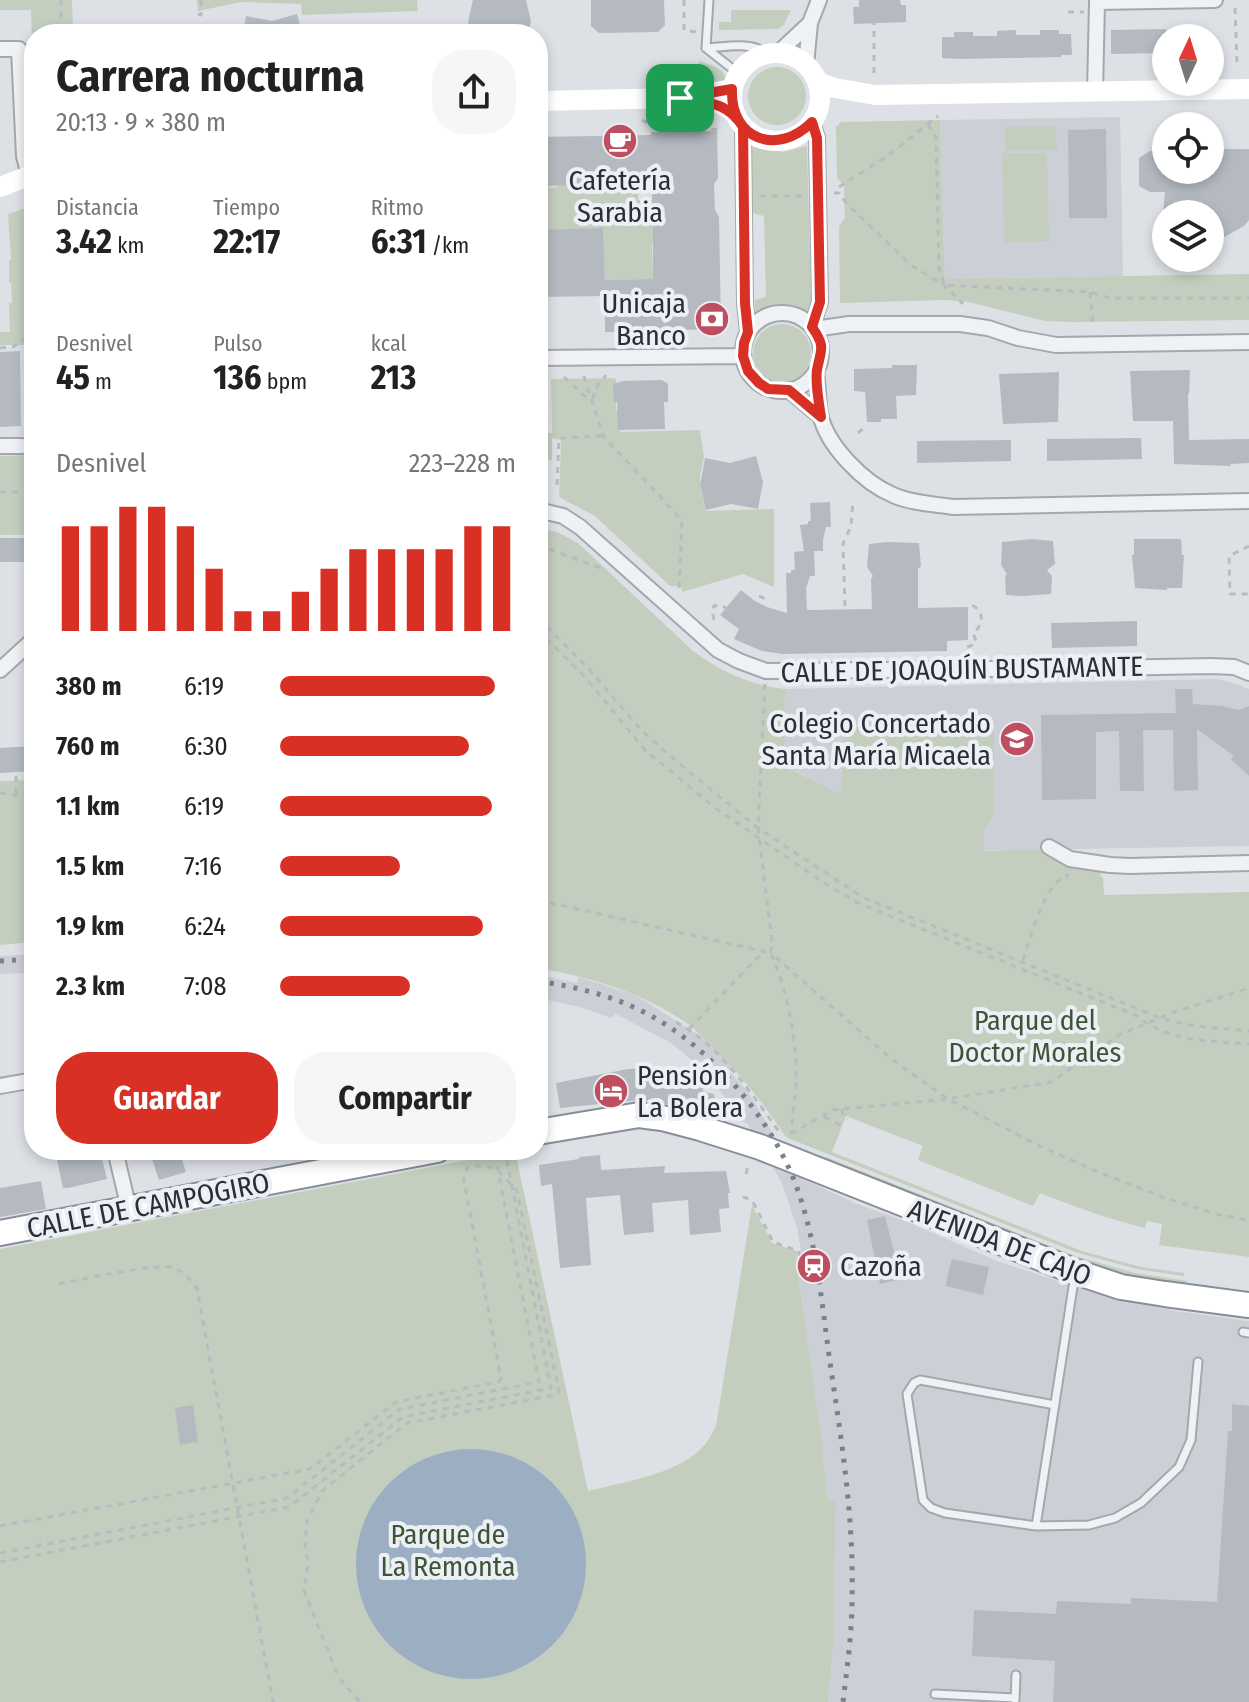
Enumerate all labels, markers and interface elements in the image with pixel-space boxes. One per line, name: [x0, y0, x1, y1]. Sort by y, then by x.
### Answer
north arrow: [1152, 24, 1224, 96]
map controls: [1152, 24, 1224, 272]
text: Carrera nocturna: [56, 50, 365, 103]
button: share: [432, 50, 516, 134]
pin: [646, 64, 714, 132]
icon: arrive: [658, 76, 702, 120]
text: 20:13 · 9 × 380 m: [56, 107, 226, 138]
button: locate: [1152, 112, 1224, 184]
cafe icon: Cafetería Sarabia: [601, 122, 639, 160]
place label: Cafetería Sarabia: [569, 164, 671, 229]
text: Distancia: [56, 194, 139, 221]
text: Tiempo: [213, 194, 280, 221]
text: Ritmo: [371, 194, 424, 221]
button: layers: [1152, 200, 1224, 272]
text: 3.42: [56, 221, 112, 262]
text: 22:17: [213, 221, 280, 262]
text: 6:31: [371, 221, 427, 262]
text: km: [112, 232, 144, 259]
text: /km: [427, 232, 469, 259]
place label: Unicaja Banco: [602, 287, 686, 352]
bank icon: Unicaja Banco: [693, 300, 731, 338]
text: Desnivel: [56, 330, 133, 357]
text: Pulso: [213, 330, 263, 357]
text: kcal: [371, 330, 406, 357]
text: 45: [56, 357, 90, 398]
text: 136: [213, 357, 262, 398]
text: 213: [371, 357, 416, 398]
text: m: [90, 368, 112, 395]
text: bpm: [262, 368, 307, 395]
text: Desnivel: [56, 448, 146, 479]
text: 223–228 m: [409, 448, 516, 479]
street label: CALLE DE JOAQUÍN BUSTAMANTE: [780, 650, 1144, 689]
text: 380 m: [56, 671, 121, 702]
text: 6:19: [184, 671, 224, 702]
place label: Colegio Concertado Santa María Micaela: [761, 707, 991, 772]
school or university icon: Colegio Concertado Santa María Micaela: [998, 720, 1036, 758]
text: 760 m: [56, 731, 120, 762]
text: 6:30: [184, 731, 228, 762]
text: 1.1 km: [56, 791, 120, 822]
text: 6:19: [184, 791, 224, 822]
text: 1.5 km: [56, 851, 124, 882]
text: 7:16: [184, 851, 222, 882]
text: 1.9 km: [56, 911, 124, 942]
text: 6:24: [184, 911, 226, 942]
text: 2.3 km: [56, 971, 125, 1002]
text: 7:08: [184, 971, 227, 1002]
park label: Parque del Doctor Morales: [949, 1004, 1121, 1069]
button: Guardar: [56, 1052, 278, 1144]
button: Compartir: [294, 1052, 516, 1144]
place label: Pensión La Bolera: [637, 1059, 743, 1124]
hotel icon: Pensión La Bolera: [592, 1072, 630, 1110]
street label: CALLE DE CAMPOGIRO: [24, 1166, 272, 1245]
street label: AVENIDA DE CAJO: [904, 1192, 1096, 1293]
station icon: Cazoña: [795, 1247, 833, 1285]
place label: Cazoña: [840, 1250, 922, 1283]
park label: Parque de La Remonta: [381, 1518, 515, 1583]

